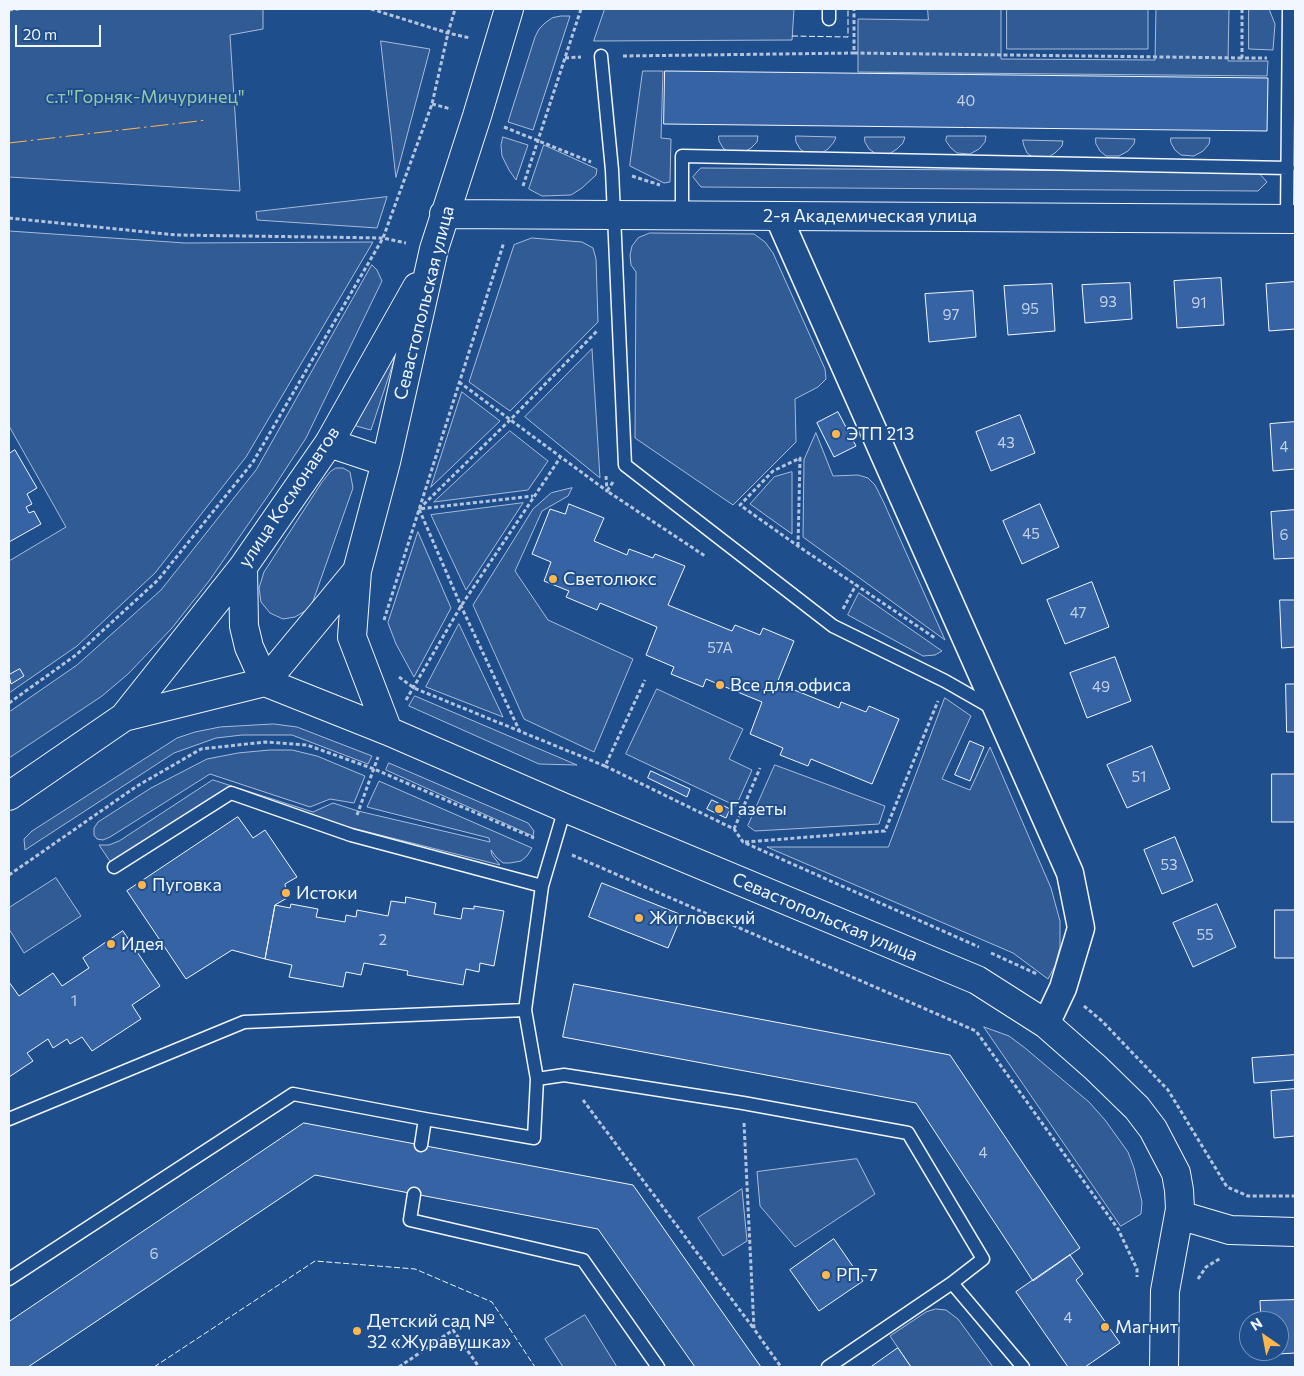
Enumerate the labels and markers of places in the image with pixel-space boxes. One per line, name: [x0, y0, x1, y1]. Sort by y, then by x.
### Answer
place label: ЭТП 213: [846, 423, 914, 445]
marker: ЭТП 213: [830, 428, 842, 440]
place label: Светолюкс: [563, 568, 657, 590]
marker: Светолюкс: [547, 573, 559, 585]
place label: Все для офиса: [730, 674, 851, 696]
marker: Все для офиса: [714, 679, 726, 691]
place label: Газеты: [729, 798, 787, 820]
marker: Газеты: [713, 803, 725, 815]
place label: Пуговка: [152, 874, 222, 896]
marker: Пуговка: [136, 879, 148, 891]
place label: Истоки: [296, 882, 358, 904]
marker: Истоки: [280, 887, 292, 899]
place label: Жигловский: [649, 907, 755, 929]
marker: Жигловский: [633, 912, 645, 924]
place label: Идея: [121, 933, 164, 955]
marker: Идея: [105, 938, 117, 950]
place label: РП-7: [836, 1264, 878, 1286]
marker: РП-7: [820, 1269, 832, 1281]
place label: Детский сад № 32 «Журавушка»: [367, 1310, 511, 1352]
place label: Магнит: [1115, 1316, 1178, 1338]
marker: Магнит: [1099, 1321, 1111, 1333]
marker: Детский сад № 32 «Журавушка»: [351, 1325, 363, 1337]

